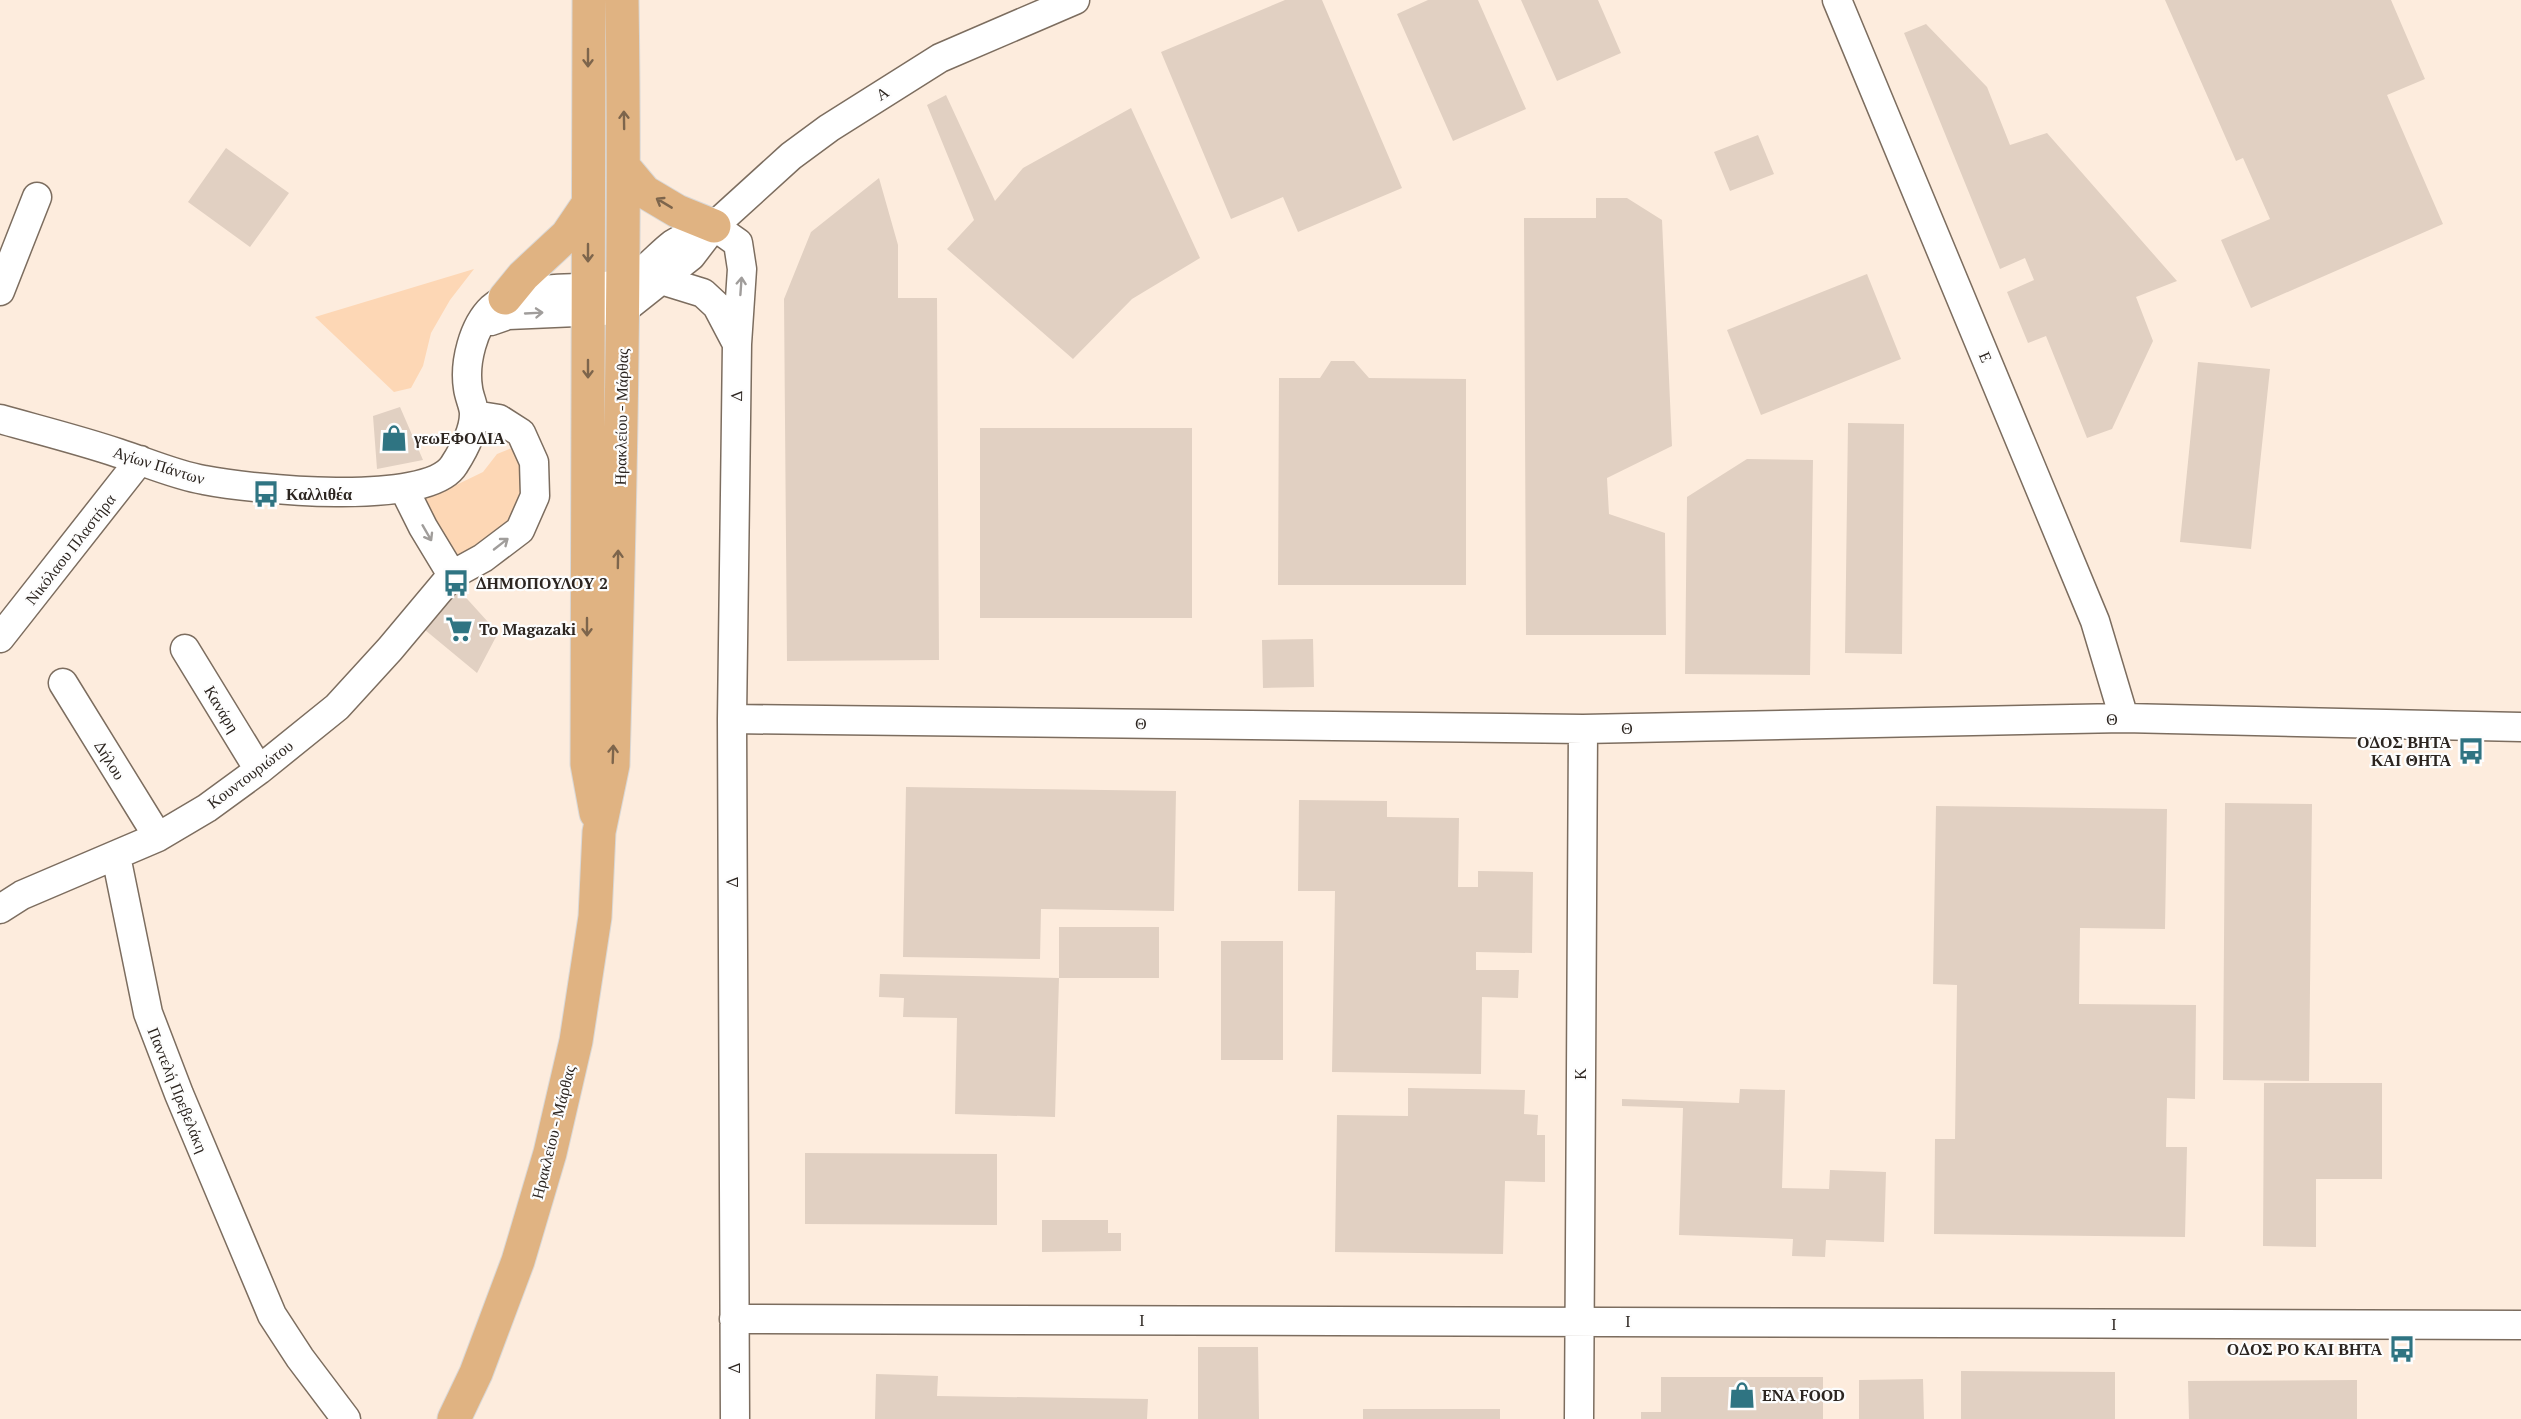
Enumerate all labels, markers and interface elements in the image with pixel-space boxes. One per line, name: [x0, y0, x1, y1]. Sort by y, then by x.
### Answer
one-way arrow: [582, 48, 594, 68]
street label: Α: [871, 80, 893, 105]
one-way arrow: [618, 110, 629, 130]
one-way arrow: [656, 197, 673, 209]
one-way arrow: [582, 243, 594, 263]
one-way arrow: [736, 276, 747, 296]
one-way arrow: [523, 308, 543, 319]
street label: Ηρακλείου - Μάρθας: [609, 348, 633, 486]
street label: Ε: [1974, 348, 1998, 366]
one-way arrow: [582, 359, 594, 379]
street label: Δ: [725, 390, 747, 401]
shop icon: γεωΕΦΟΔΙΑ: [379, 423, 409, 453]
place label: γεωΕΦΟΔΙΑ: [413, 427, 505, 449]
street label: Αγίων Πάντων: [110, 441, 208, 489]
bus stop icon: Καλλιθέα: [251, 479, 281, 509]
place label: Καλλιθέα: [286, 483, 352, 505]
street label: Νικόλαου Πλαστήρα: [20, 489, 121, 609]
one-way arrow: [421, 524, 433, 541]
one-way arrow: [493, 537, 509, 550]
one-way arrow: [613, 549, 624, 569]
bus stop icon: ΔΗΜΟΠΟΥΛΟΥ 2: [441, 568, 471, 598]
place label: ΔΗΜΟΠΟΥΛΟΥ 2: [476, 572, 608, 594]
supermarket icon: To Magazaki: [444, 614, 474, 644]
one-way arrow: [581, 616, 593, 636]
place label: To Magazaki: [479, 618, 576, 640]
street label: Κανάρη: [199, 681, 245, 737]
street label: Θ: [2106, 708, 2118, 730]
street label: Θ: [1135, 712, 1147, 734]
street label: Θ: [1621, 717, 1633, 739]
place label: ΟΔΟΣ ΒΗΤΑ ΚΑΙ ΘΗΤΑ: [2357, 731, 2451, 771]
street label: Κουντουριώτου: [203, 734, 298, 814]
street label: Δήλου: [89, 736, 131, 784]
bus stop icon: ΟΔΟΣ ΒΗΤΑ ΚΑΙ ΘΗΤΑ: [2456, 736, 2486, 766]
one-way arrow: [607, 744, 619, 764]
street label: Δ: [721, 876, 743, 887]
street label: Παντελή Πρεβελάκη: [143, 1024, 213, 1156]
street label: Ηρακλείου - Μάρθας: [526, 1062, 580, 1201]
street label: Κ: [1569, 1068, 1591, 1080]
street label: Ι: [1139, 1309, 1145, 1331]
street label: Ι: [1625, 1310, 1631, 1332]
street label: Ι: [2111, 1313, 2117, 1335]
bus stop icon: ΟΔΟΣ ΡΟ ΚΑΙ ΒΗΤΑ: [2387, 1334, 2417, 1364]
place label: ΟΔΟΣ ΡΟ ΚΑΙ ΒΗΤΑ: [2227, 1338, 2382, 1360]
street label: Δ: [723, 1362, 745, 1373]
shop icon: ENA FOOD: [1727, 1380, 1757, 1410]
place label: ENA FOOD: [1762, 1384, 1845, 1406]

